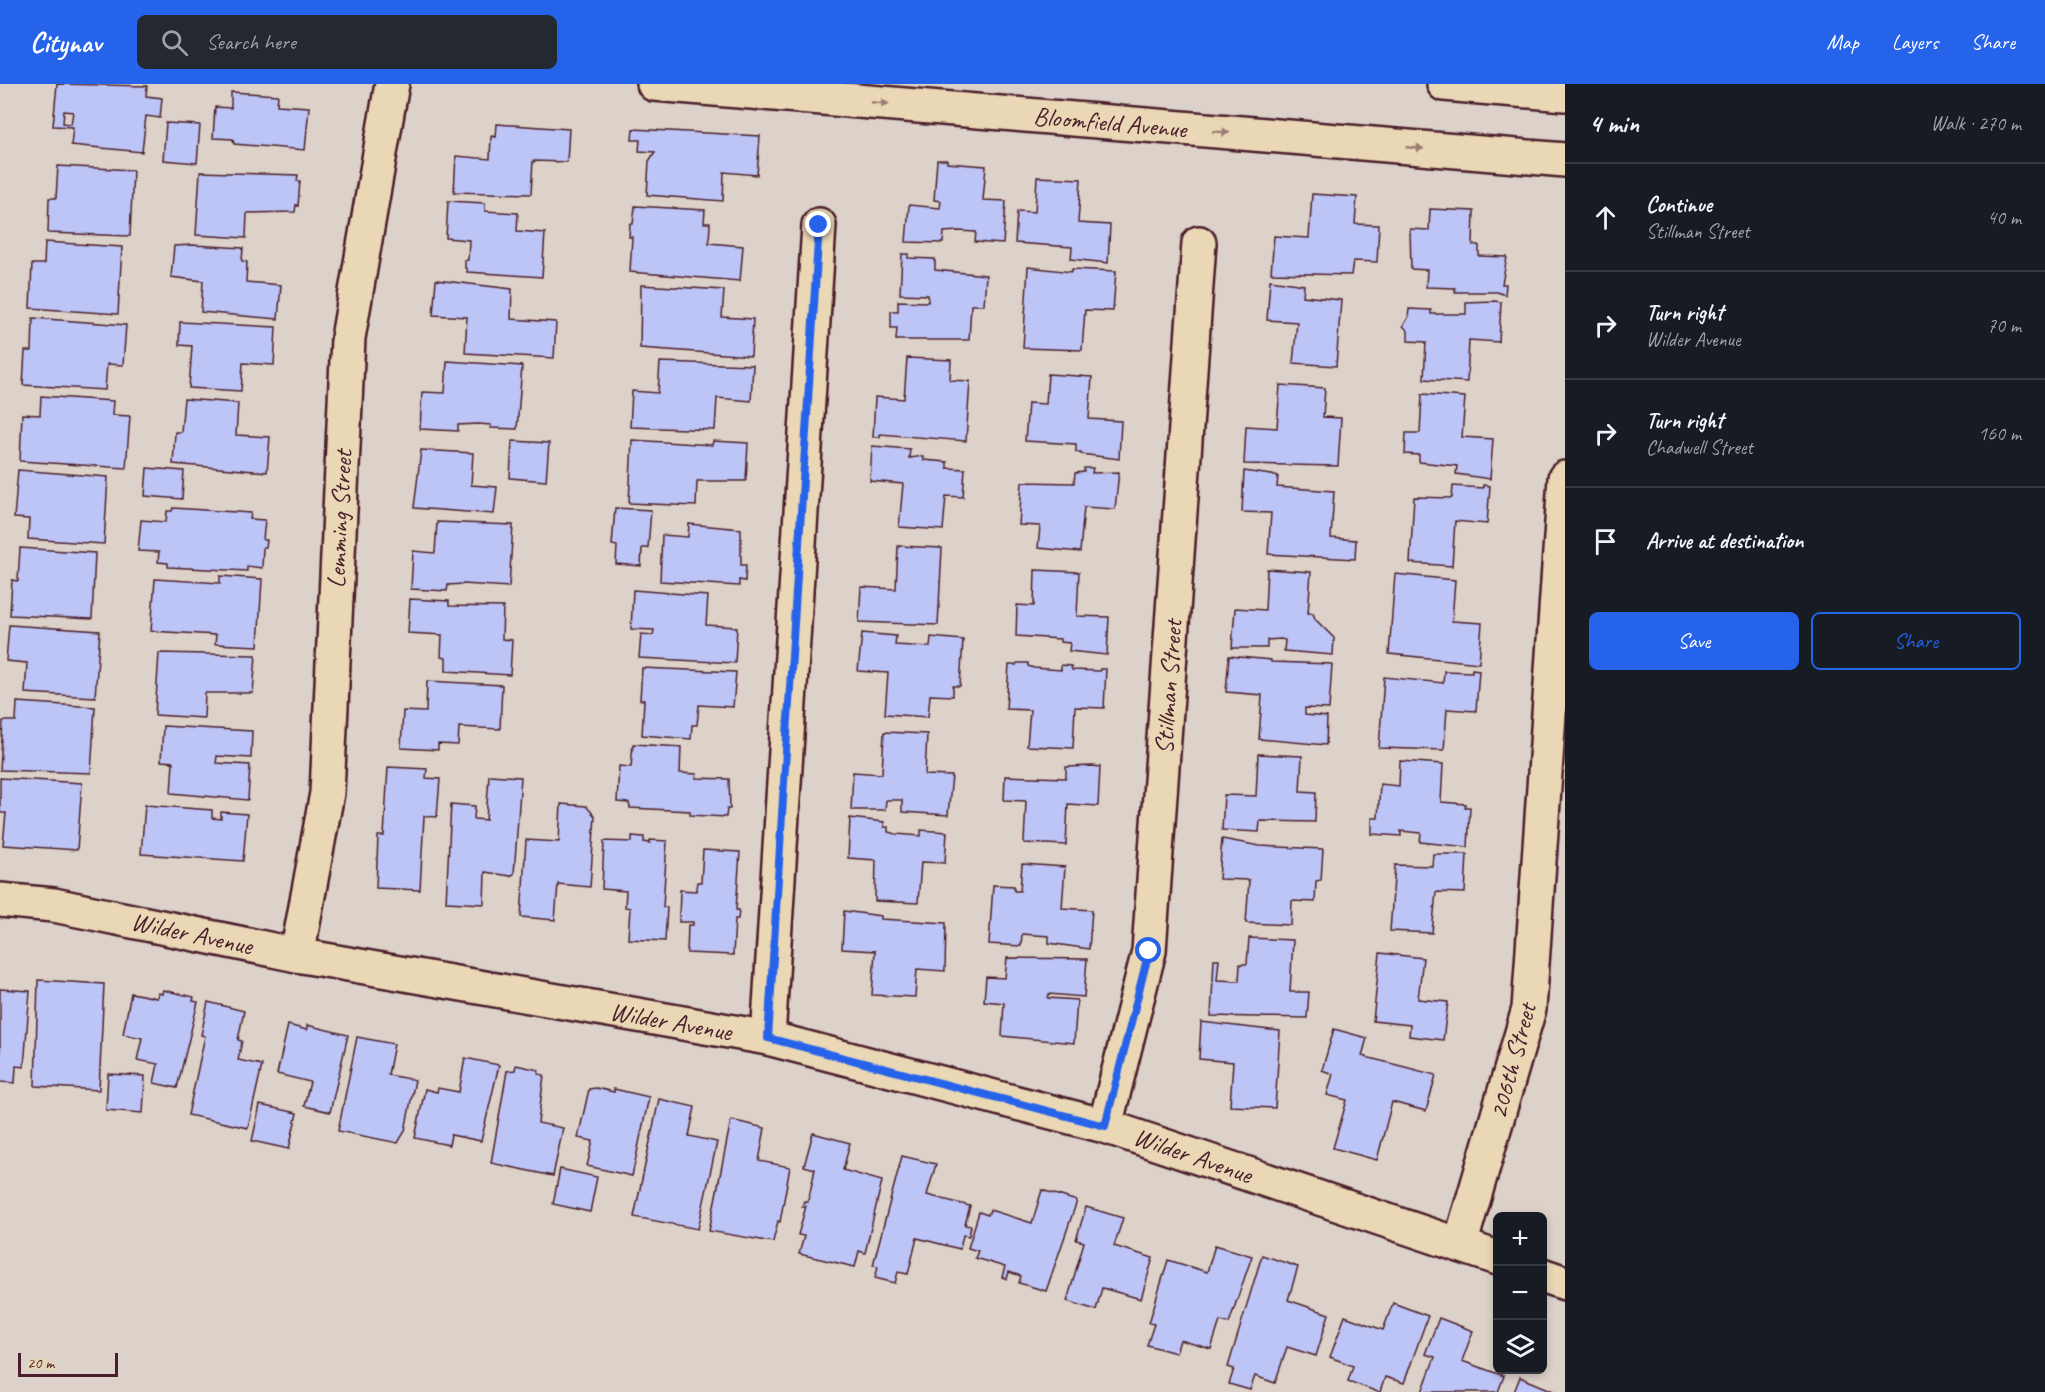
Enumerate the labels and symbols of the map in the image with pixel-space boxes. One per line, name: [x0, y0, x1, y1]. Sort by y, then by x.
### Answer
one-way arrow: [870, 98, 889, 108]
street label: Bloomfield Avenue: [1032, 99, 1189, 146]
one-way arrow: [1211, 127, 1230, 136]
one-way arrow: [1405, 143, 1424, 153]
route end: [805, 211, 831, 237]
street label: Lemming Street: [319, 447, 360, 589]
street label: Stillman Street: [1147, 616, 1190, 755]
street label: Wilder Avenue: [128, 905, 257, 963]
route start: [1135, 937, 1161, 963]
street label: Wilder Avenue: [608, 995, 736, 1049]
street label: 206th Street: [1481, 998, 1544, 1122]
street label: Wilder Avenue: [1129, 1120, 1258, 1192]
scale bar: [18, 1350, 118, 1378]

